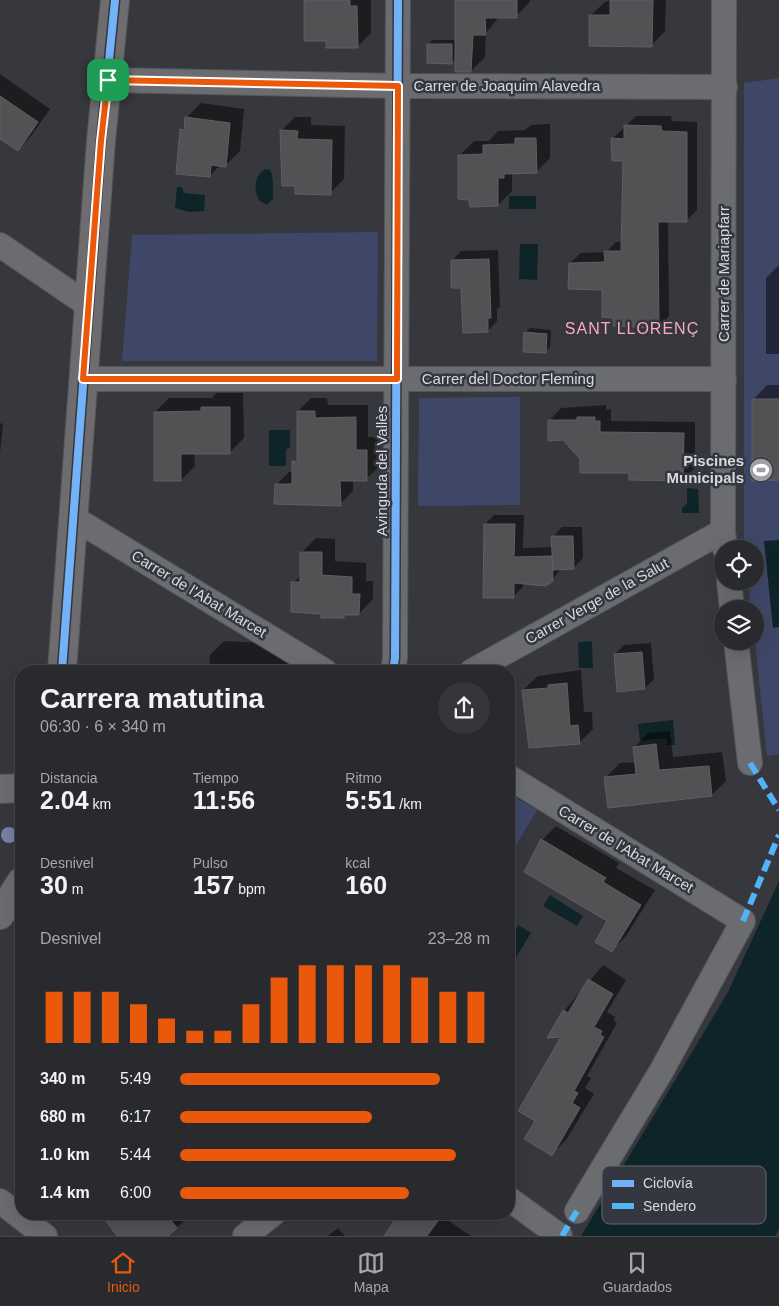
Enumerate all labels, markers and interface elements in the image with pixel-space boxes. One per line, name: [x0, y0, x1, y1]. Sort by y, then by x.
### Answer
pin: [87, 59, 129, 101]
icon: arrive: [94, 66, 122, 94]
street label: Carrer de Joaquim Alavedra: [414, 77, 601, 94]
street label: Carrer de Mariapfarr: [715, 206, 732, 342]
district label: SANT LLORENÇ: [565, 320, 699, 337]
street label: Carrer del Doctor Fleming: [422, 370, 594, 387]
street label: Avinguda del Vallès: [373, 406, 390, 536]
place label: Piscines Municipals: [666, 452, 744, 486]
sports icon: Piscines Municipals: [748, 457, 774, 483]
map controls: [714, 540, 764, 650]
button: locate: [714, 540, 764, 590]
street label: Carrer de l'Abat Marcet: [129, 546, 271, 641]
street label: Carrer Verge de la Salut: [522, 554, 672, 647]
button: layers: [714, 600, 764, 650]
button: share: [438, 682, 490, 734]
text: Carrera matutina: [40, 683, 264, 714]
text: 06:30 · 6 × 340 m: [40, 718, 166, 735]
text: Distancia: [40, 770, 98, 786]
text: Tiempo: [193, 770, 239, 786]
text: Ritmo: [345, 770, 382, 786]
text: 2.04: [40, 786, 89, 814]
text: 11:56: [193, 786, 255, 814]
text: 5:51: [345, 786, 395, 814]
text: km: [89, 796, 111, 812]
text: /km: [395, 796, 422, 812]
street label: Carrer de l'Abat Marcet: [556, 801, 698, 896]
text: Desnivel: [40, 855, 94, 871]
text: Pulso: [193, 855, 228, 871]
text: kcal: [345, 855, 370, 871]
text: 30: [40, 871, 68, 899]
text: 157: [193, 871, 234, 899]
text: 160: [345, 871, 387, 899]
text: m: [68, 881, 83, 897]
text: bpm: [234, 881, 266, 897]
text: Desnivel: [40, 930, 101, 947]
text: 23–28 m: [428, 930, 490, 947]
text: 340 m: [40, 1070, 85, 1087]
text: 5:49: [120, 1070, 151, 1087]
text: 680 m: [40, 1108, 85, 1125]
text: 6:17: [120, 1108, 151, 1125]
text: 1.0 km: [40, 1146, 90, 1163]
text: 5:44: [120, 1146, 151, 1163]
legend: [602, 1166, 766, 1224]
text: Ciclovía: [643, 1175, 693, 1191]
text: 1.4 km: [40, 1184, 90, 1201]
text: 6:00: [120, 1184, 151, 1201]
text: Sendero: [643, 1198, 696, 1214]
tab: Inicio: [107, 1249, 140, 1295]
tab: Mapa: [354, 1249, 389, 1295]
tab: Guardados: [603, 1249, 672, 1295]

